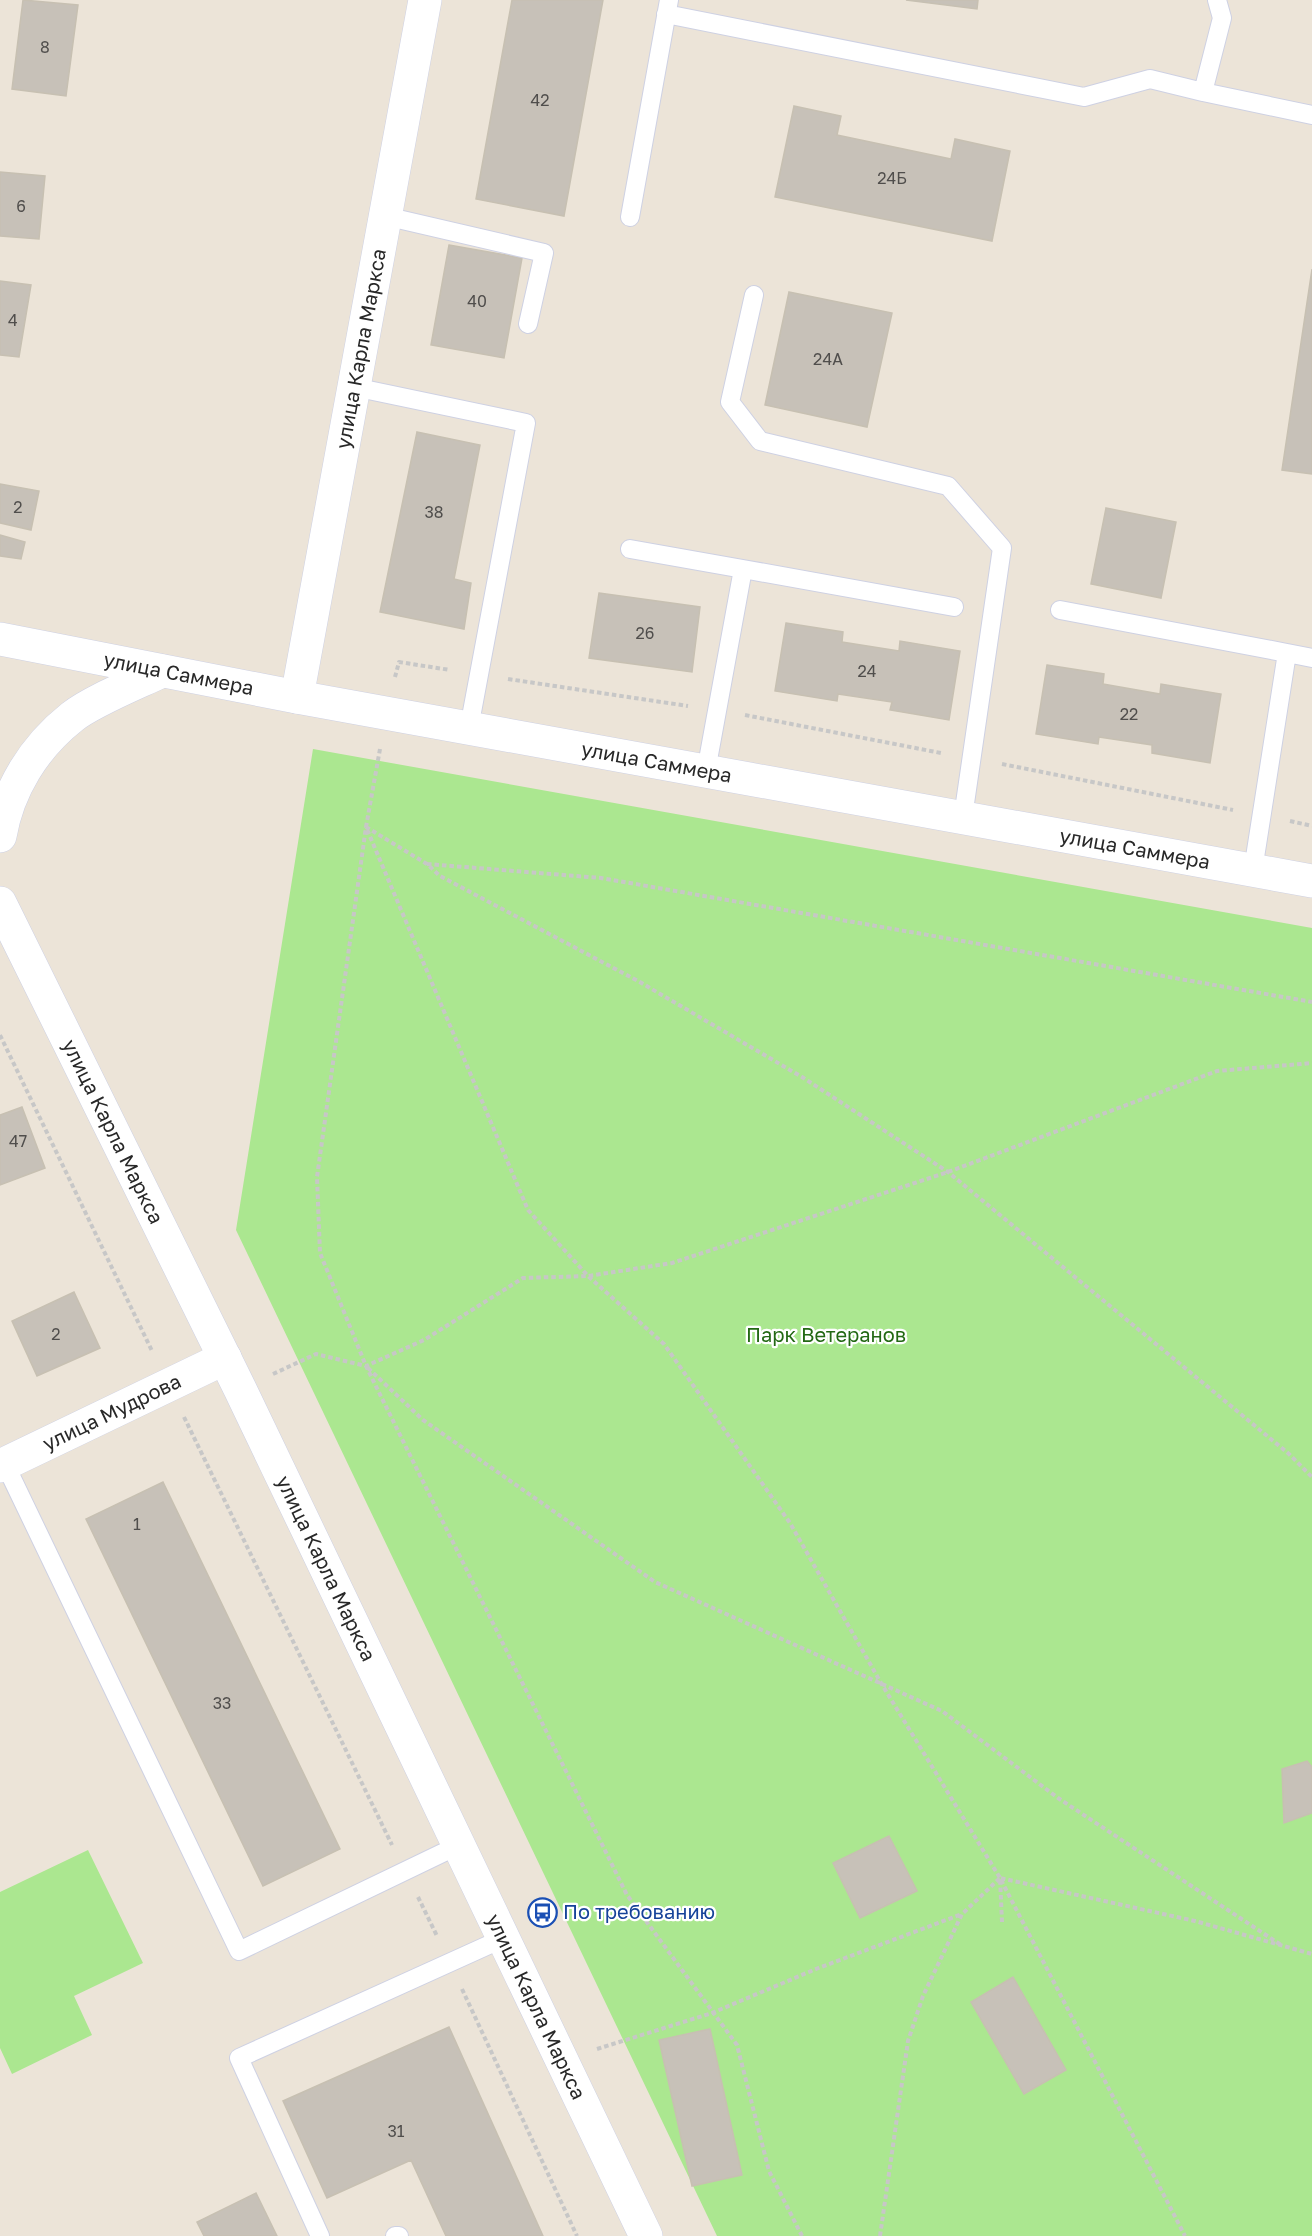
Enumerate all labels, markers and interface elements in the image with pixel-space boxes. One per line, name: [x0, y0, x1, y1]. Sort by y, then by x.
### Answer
house number: 8: [40, 37, 50, 57]
house number: 42: [530, 90, 550, 110]
house number: 24Б: [877, 168, 907, 188]
house number: 6: [16, 196, 26, 216]
street label: улица Карла Маркса: [330, 247, 390, 451]
house number: 40: [467, 291, 487, 311]
house number: 4: [8, 310, 18, 330]
house number: 24А: [813, 349, 843, 369]
house number: 2: [13, 497, 23, 517]
house number: 38: [424, 502, 444, 522]
house number: 26: [636, 623, 654, 643]
street label: улица Саммера: [102, 646, 256, 699]
house number: 24: [857, 661, 877, 681]
house number: 22: [1120, 704, 1138, 724]
street label: улица Саммера: [579, 736, 734, 787]
street label: улица Саммера: [1058, 822, 1212, 873]
street label: улица Карла Маркса: [58, 1035, 170, 1228]
house number: 47: [9, 1131, 27, 1151]
park label: Парк Ветеранов: [746, 1322, 906, 1346]
house number: 2: [51, 1324, 61, 1344]
street label: улица Мудрова: [38, 1368, 184, 1455]
street label: улица Карла Маркса: [272, 1471, 382, 1665]
house number: 1: [133, 1514, 141, 1534]
house number: 33: [213, 1693, 231, 1713]
bus stop icon: По требованию: [526, 1896, 558, 1928]
place label: По требованию: [563, 1899, 715, 1923]
street label: улица Карла Маркса: [482, 1910, 592, 2103]
house number: 31: [387, 2121, 405, 2141]

